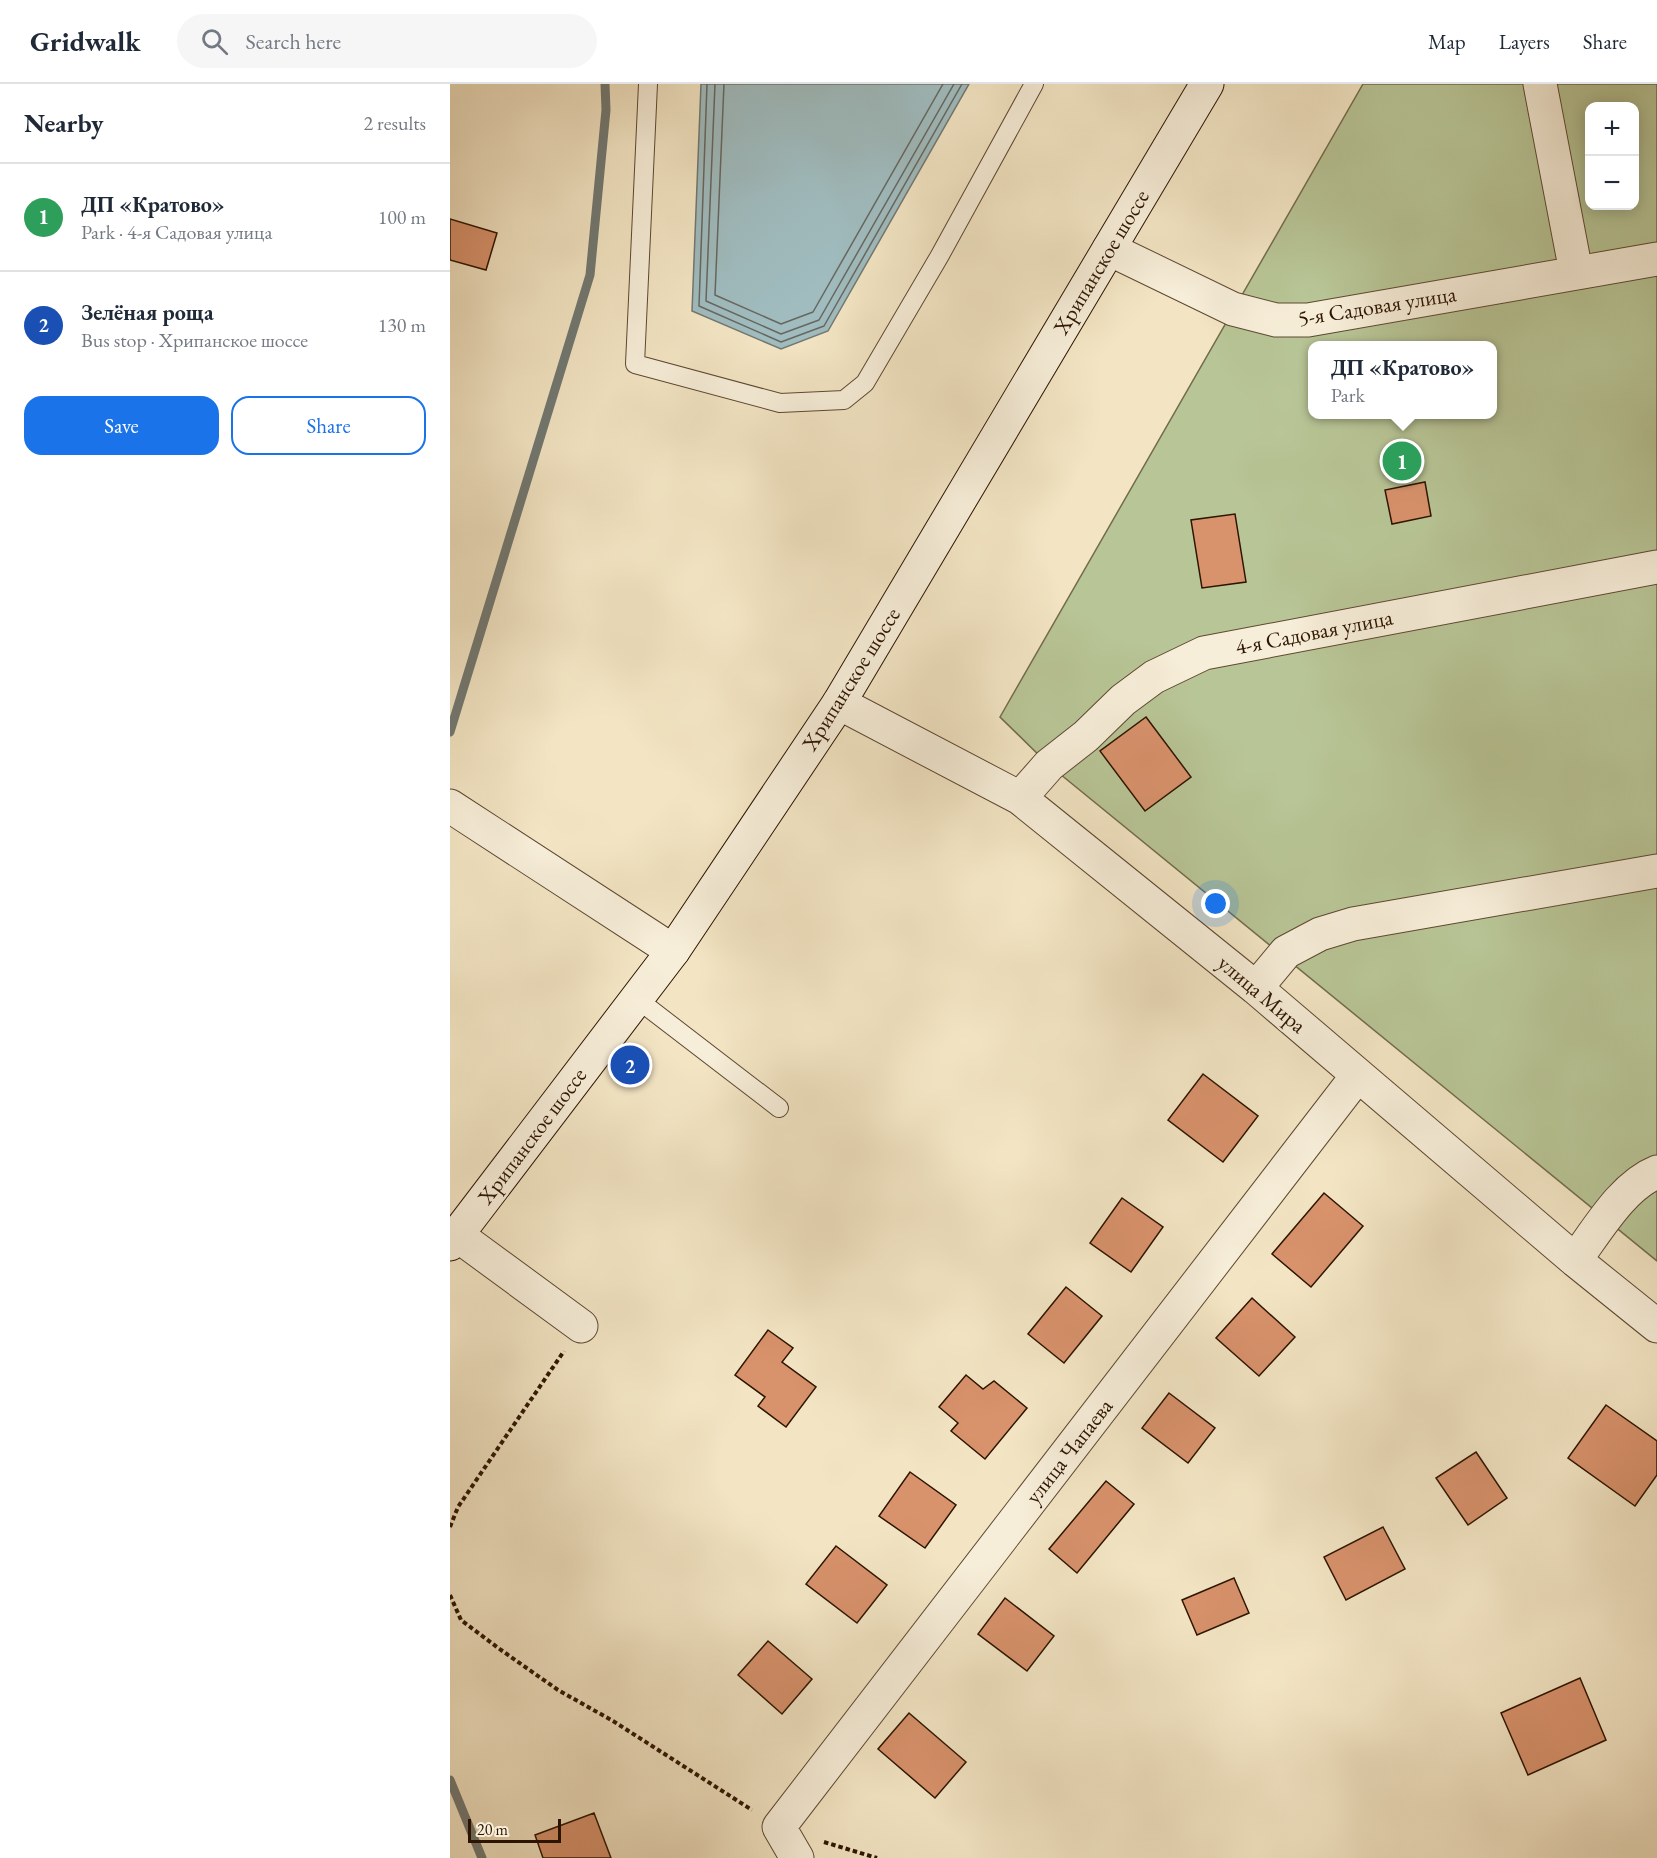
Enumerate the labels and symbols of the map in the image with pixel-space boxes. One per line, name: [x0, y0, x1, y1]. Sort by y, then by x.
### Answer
street label: Хрипанское шоссе: [1046, 184, 1156, 341]
street label: 5-я Садовая улица: [1296, 279, 1458, 333]
pin: 1: [1382, 438, 1422, 484]
street label: Хрипанское шоссе: [795, 601, 907, 757]
street label: 4-я Садовая улица: [1233, 602, 1395, 661]
your location: [1201, 889, 1230, 918]
street label: улица Мира: [1212, 949, 1312, 1040]
pin: 2: [610, 1042, 650, 1088]
street label: Хрипанское шоссе: [470, 1061, 593, 1211]
street label: улица Чапаева: [1019, 1392, 1119, 1510]
scale bar: [468, 1816, 561, 1844]

